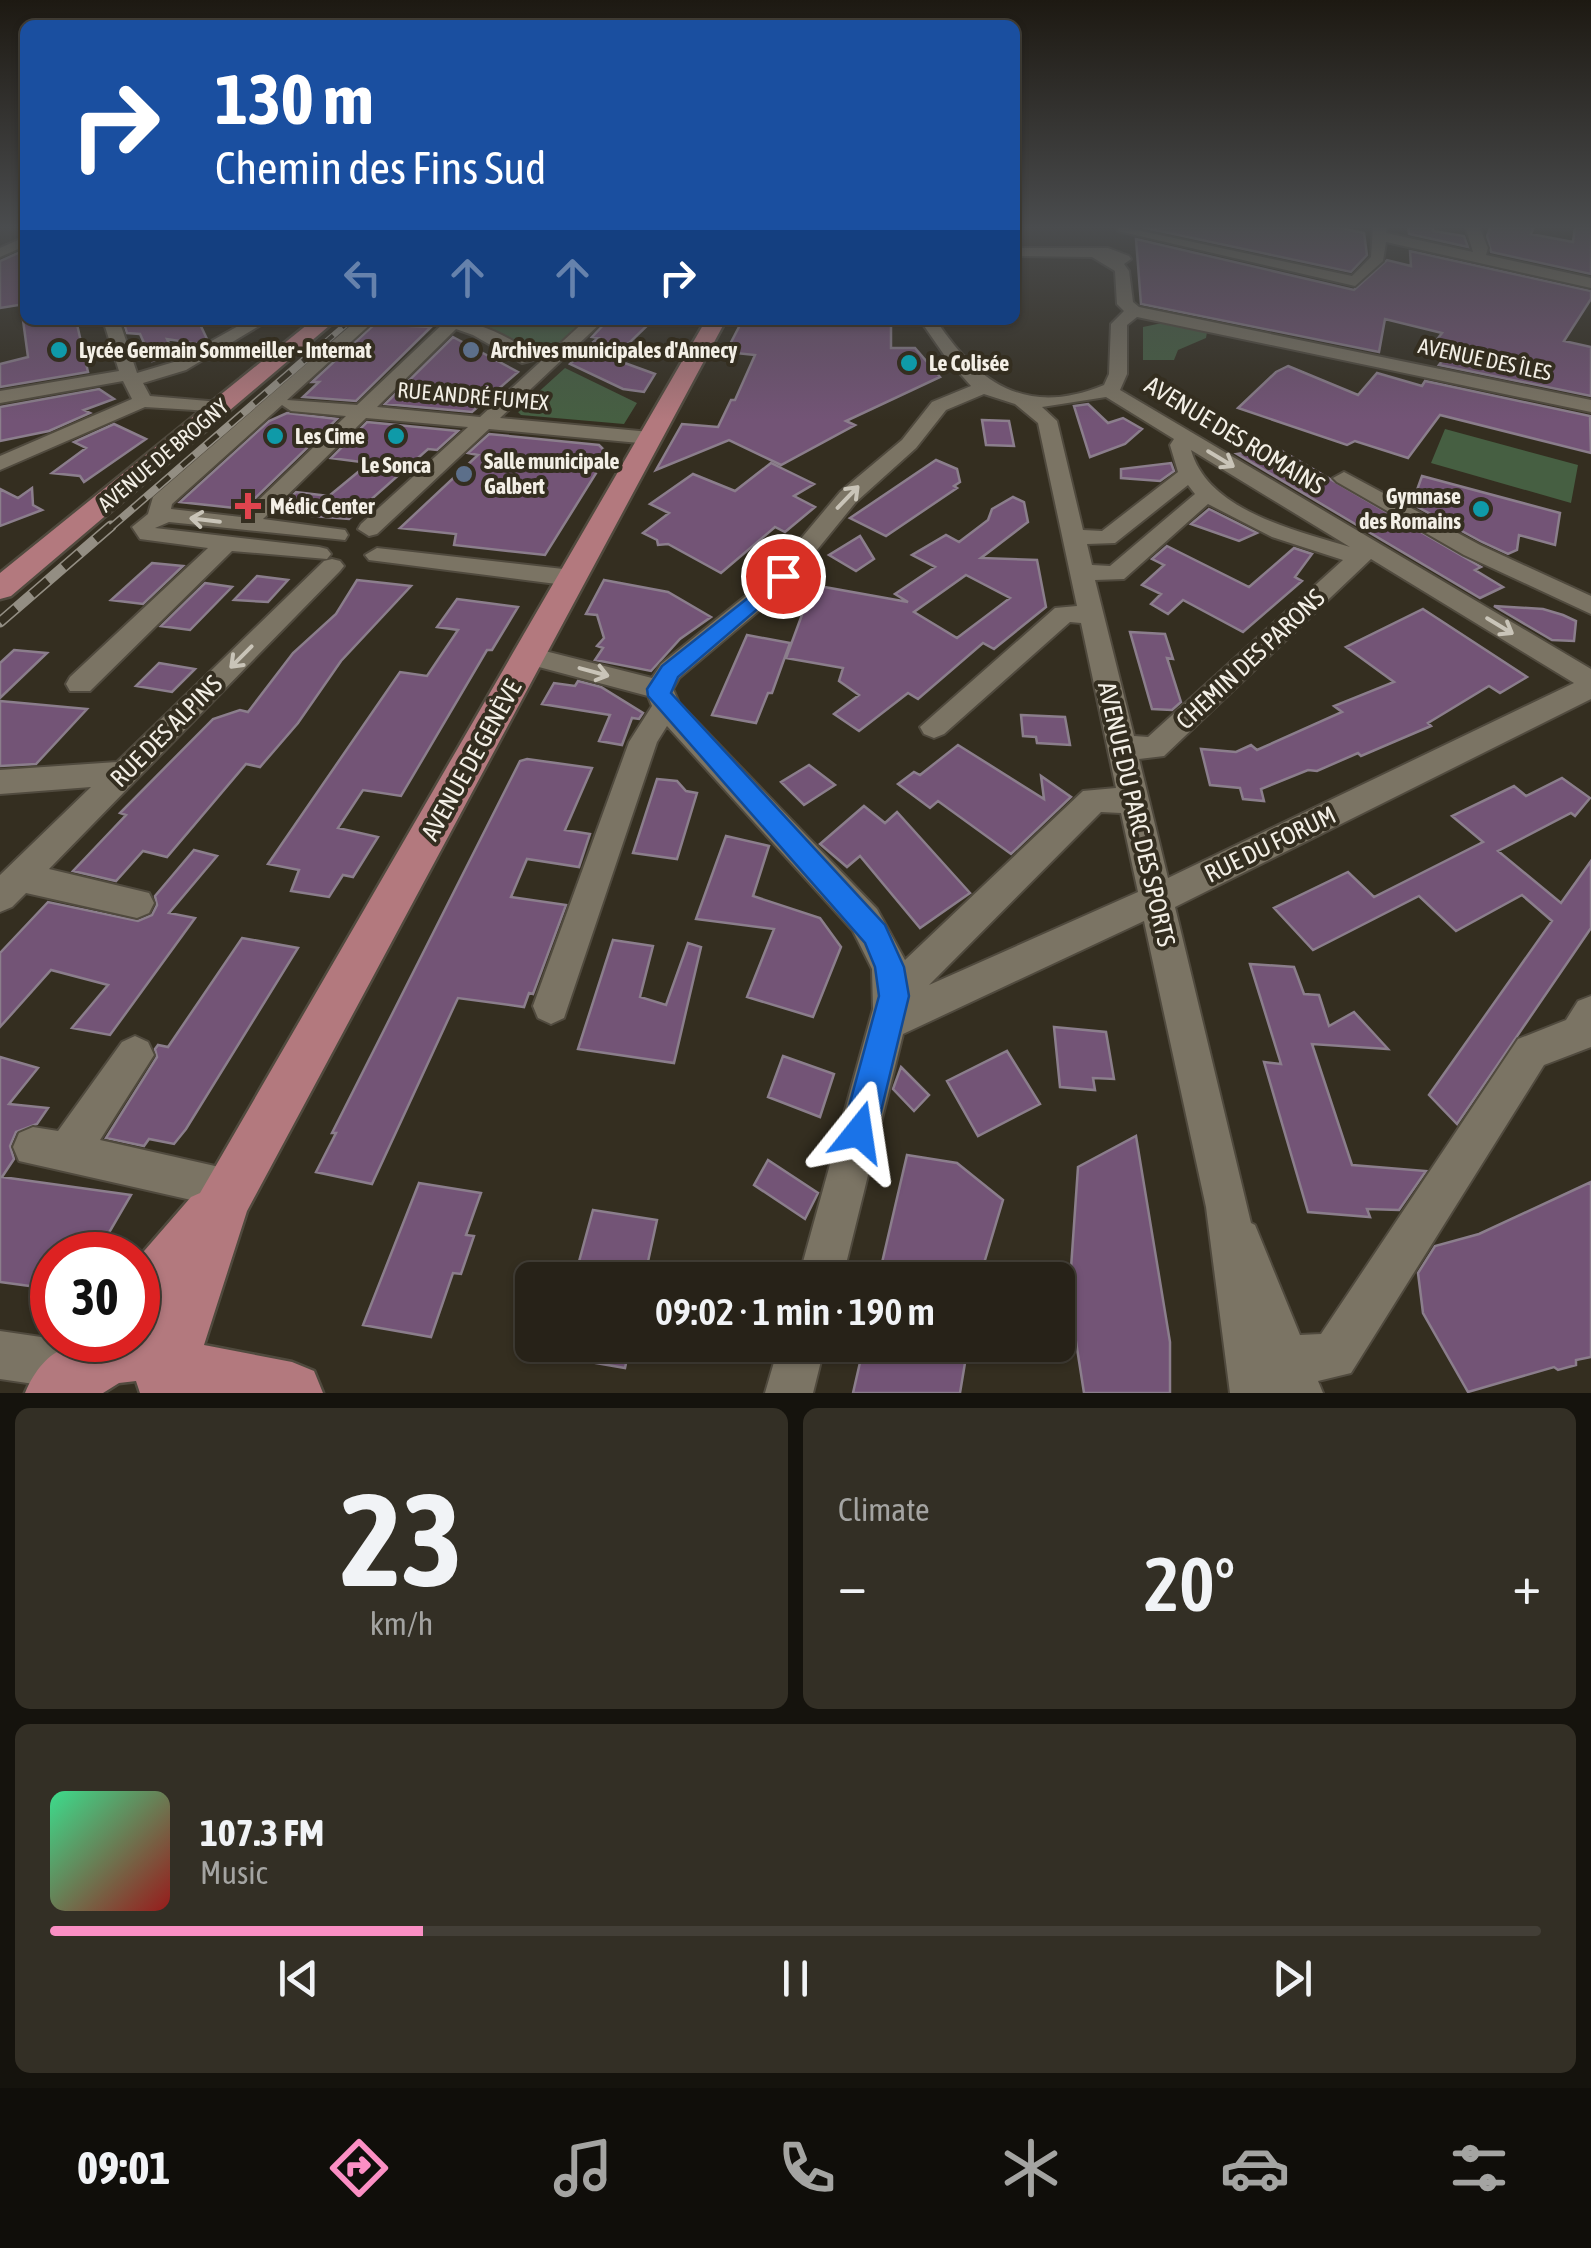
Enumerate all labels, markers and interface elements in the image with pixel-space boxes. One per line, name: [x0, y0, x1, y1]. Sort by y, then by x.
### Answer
text: 130 m: [215, 59, 374, 139]
icon: right: [50, 60, 180, 190]
text: Chemin des Fins Sud: [215, 142, 546, 194]
icon: left: [335, 250, 390, 305]
icon: ahead: [440, 250, 495, 305]
icon: ahead: [545, 250, 600, 305]
icon: right: [650, 250, 705, 305]
street label: AVENUE DES ÎLES: [1416, 332, 1554, 386]
place label: Lycée Germain Sommeiller - Internat: [79, 337, 372, 363]
place label: Archives municipales d'Annecy: [490, 337, 737, 363]
marker: Lycée Germain Sommeiller - Internat: [48, 339, 70, 361]
marker: Archives municipales d'Annecy: [460, 339, 482, 361]
place label: Le Colisée: [929, 350, 1009, 376]
marker: Le Colisée: [898, 352, 920, 374]
street label: AVENUE DES ROMAINS: [1140, 370, 1330, 500]
street label: RUE ANDRÉ FUMEX: [396, 376, 550, 416]
street label: AVENUE DE BROGNY: [93, 393, 234, 517]
place label: Les Cime: [295, 423, 365, 449]
marker: Les Cime: [264, 425, 286, 447]
marker: Le Sonca: [385, 425, 407, 447]
place label: Salle municipale Galbert: [484, 448, 620, 499]
one-way arrow: [1206, 449, 1235, 469]
place label: Le Sonca: [361, 452, 431, 478]
marker: Salle municipale Galbert: [453, 463, 475, 485]
place label: Gymnase des Romains: [1359, 483, 1461, 534]
one-way arrow: [836, 486, 860, 510]
marker: Médic Center: [235, 493, 261, 519]
place label: Médic Center: [270, 493, 375, 519]
marker: Gymnase des Romains: [1470, 498, 1492, 520]
one-way arrow: [190, 510, 222, 529]
pin: [741, 534, 826, 619]
icon: arrive: [756, 549, 811, 604]
street label: CHEMIN DES PARONS: [1170, 583, 1330, 735]
one-way arrow: [1485, 616, 1514, 636]
one-way arrow: [229, 644, 253, 668]
one-way arrow: [578, 664, 609, 683]
street label: RUE DES ALPINS: [105, 670, 227, 792]
street label: AVENUE DE GENÈVE: [415, 675, 527, 845]
street label: AVENUE DU PARC DES SPORTS: [1093, 679, 1181, 949]
street label: RUE DU FORUM: [1200, 800, 1340, 888]
position arrow: [807, 1080, 911, 1184]
speed limit sign: 30: [30, 1232, 160, 1362]
text: 09:02 · 1 min · 190 m: [655, 1290, 935, 1333]
text: 23: [340, 1465, 463, 1614]
text: Climate: [838, 1491, 930, 1528]
text: 20°: [1144, 1541, 1235, 1627]
text: −: [838, 1553, 867, 1616]
text: +: [1512, 1553, 1541, 1616]
text: km/h: [370, 1605, 433, 1642]
text: 107.3 FM: [200, 1811, 324, 1854]
text: Music: [200, 1854, 267, 1891]
icon: previous: [271, 1951, 326, 2006]
icon: pause: [768, 1951, 823, 2006]
icon: next: [1265, 1951, 1320, 2006]
icon: directions: [324, 2133, 394, 2203]
icon: music: [548, 2133, 618, 2203]
icon: phone: [772, 2133, 842, 2203]
icon: climate: [996, 2133, 1066, 2203]
icon: car: [1220, 2133, 1290, 2203]
icon: filters: [1444, 2133, 1514, 2203]
text: 09:01: [77, 2142, 170, 2194]

